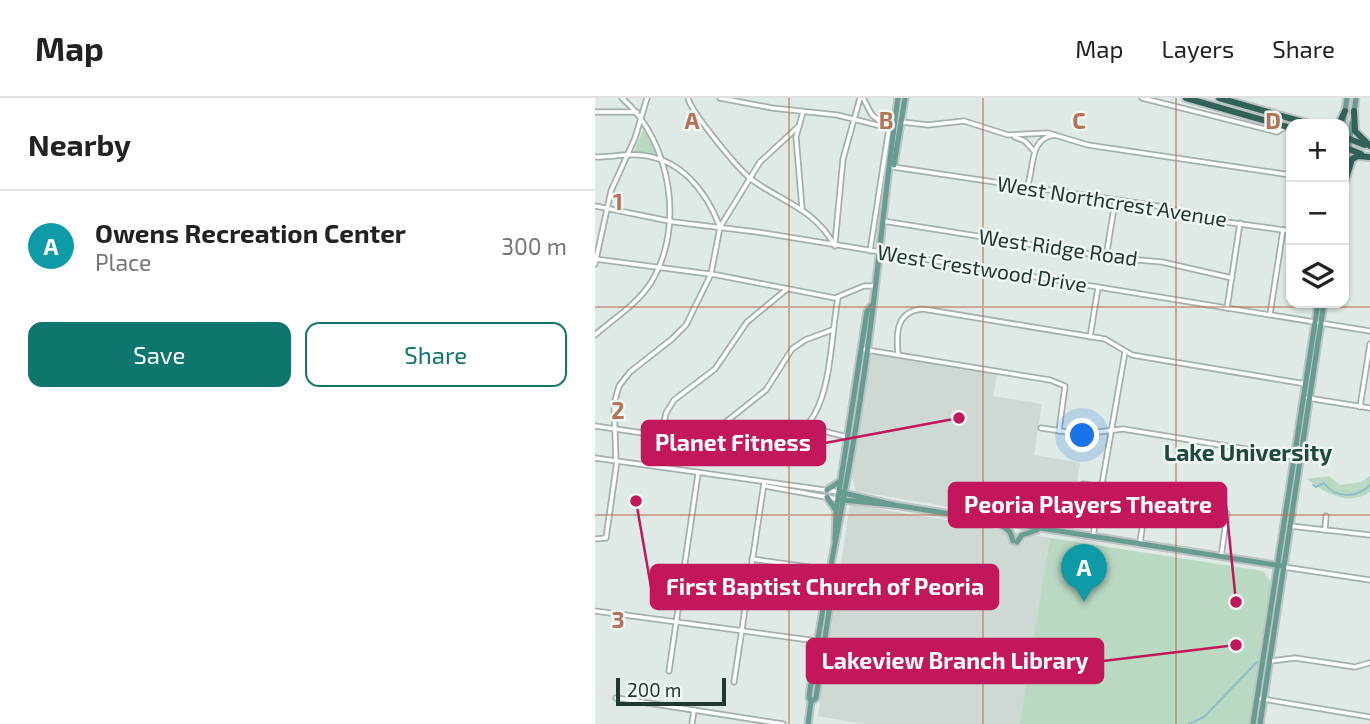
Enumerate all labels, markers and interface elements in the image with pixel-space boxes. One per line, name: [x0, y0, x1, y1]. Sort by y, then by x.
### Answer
text: Map: [35, 28, 104, 68]
text: Map: [1075, 34, 1123, 63]
text: Layers: [1161, 34, 1234, 63]
text: Share: [1272, 34, 1335, 63]
text: A: [684, 106, 700, 134]
text: B: [879, 106, 893, 134]
text: C: [1072, 106, 1086, 134]
text: D: [1265, 106, 1281, 134]
map controls: [1286, 119, 1349, 308]
button: +: [1286, 119, 1349, 182]
text: Nearby: [28, 126, 131, 162]
street label: West Northcrest Avenue: [995, 170, 1229, 231]
button: −: [1286, 182, 1349, 245]
text: 1: [613, 187, 623, 215]
text: Owens Recreation Center: [95, 217, 406, 248]
street label: West Ridge Road: [977, 223, 1139, 270]
text: A: [43, 232, 59, 260]
text: 300 m: [501, 232, 567, 260]
street label: West Crestwood Drive: [876, 239, 1089, 296]
button: layers: [1286, 245, 1349, 308]
text: Place: [95, 248, 151, 276]
button: Save: [28, 322, 291, 387]
button: Share: [305, 322, 567, 387]
text: 2: [611, 396, 625, 424]
your location: [1065, 418, 1099, 452]
callout: Planet Fitness: [642, 421, 825, 465]
text: Planet Fitness: [655, 428, 811, 456]
district label: Lake University: [1164, 438, 1332, 466]
callout: Peoria Players Theatre: [949, 483, 1226, 527]
text: Peoria Players Theatre: [964, 490, 1212, 518]
pin: A: [1061, 544, 1107, 602]
callout: First Baptist Church of Peoria: [651, 565, 998, 609]
text: First Baptist Church of Peoria: [666, 572, 984, 600]
text: 3: [611, 605, 625, 633]
callout: Lakeview Branch Library: [807, 639, 1103, 683]
text: Lakeview Branch Library: [821, 646, 1089, 674]
scale bar: [616, 675, 726, 707]
text: 200 m: [627, 678, 681, 701]

